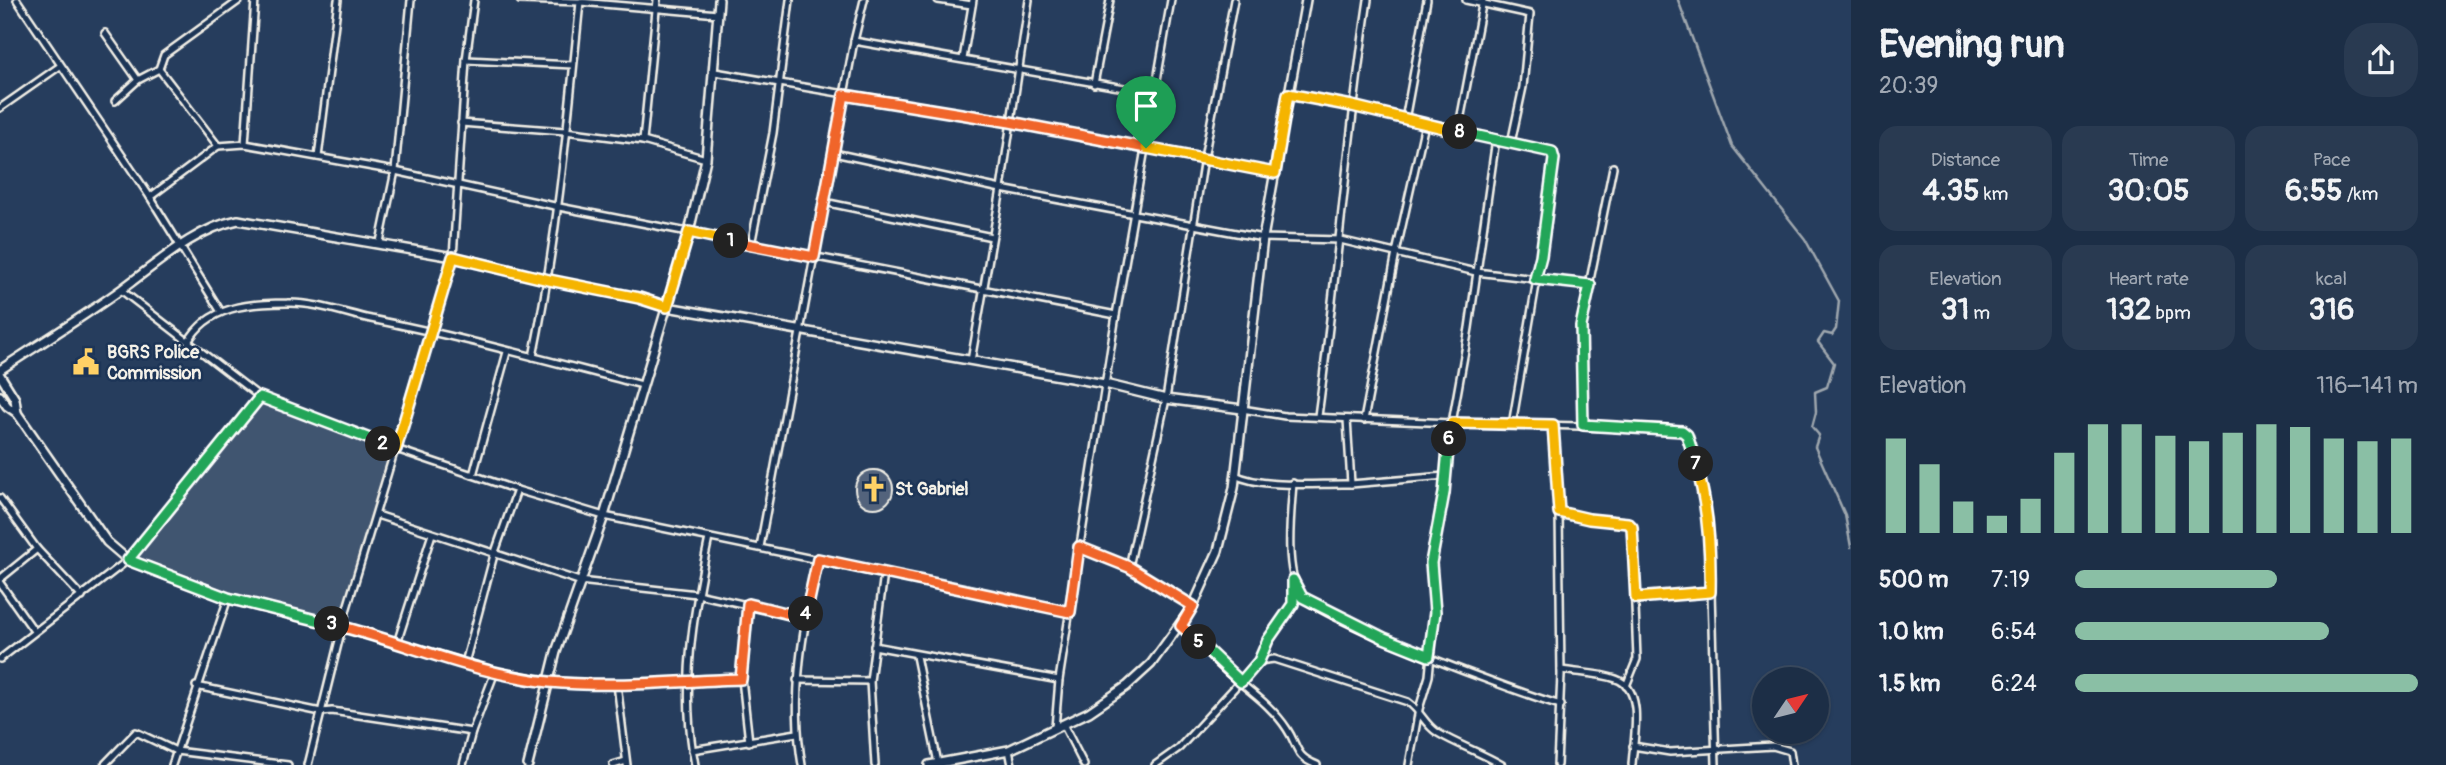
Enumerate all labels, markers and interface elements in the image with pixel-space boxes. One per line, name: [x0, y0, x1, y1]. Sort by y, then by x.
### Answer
text: Evening run: [1879, 21, 2065, 69]
button: share: [2344, 23, 2418, 97]
text: 20:39: [1879, 71, 1938, 100]
pin: [1116, 76, 1176, 148]
icon: arrive: [1127, 87, 1165, 125]
pin: 8: [1442, 114, 1478, 150]
text: 8: [1455, 119, 1464, 143]
text: Distance: [1931, 148, 2000, 172]
text: Time: [2129, 148, 2168, 172]
text: Pace: [2313, 148, 2350, 172]
text: 4.35: [1923, 172, 1980, 209]
text: 30:05: [2108, 172, 2190, 209]
text: 6:55: [2285, 172, 2343, 209]
text: km: [1980, 182, 2008, 206]
text: /km: [2343, 182, 2378, 206]
pin: 1: [714, 224, 748, 258]
text: 1: [727, 228, 734, 252]
text: Elevation: [1929, 267, 2002, 291]
text: Heart rate: [2108, 267, 2189, 291]
text: kcal: [2316, 267, 2347, 291]
text: 31: [1941, 291, 1969, 328]
text: 132: [2106, 291, 2151, 328]
text: 316: [2309, 291, 2354, 328]
text: m: [1969, 301, 1990, 325]
text: bpm: [2151, 301, 2191, 325]
place label: BGRS Police Commission: [107, 341, 201, 385]
public building icon: BGRS Police Commission: [71, 347, 101, 377]
text: Elevation: [1879, 371, 1967, 400]
text: 116–141 m: [2316, 371, 2418, 400]
pin: 6: [1432, 422, 1466, 457]
pin: 2: [366, 426, 400, 462]
text: 6: [1443, 426, 1454, 450]
text: 2: [377, 431, 388, 455]
pin: 7: [1678, 447, 1714, 482]
text: 7: [1690, 451, 1701, 475]
church icon: St Gabriel: [859, 474, 889, 504]
place label: St Gabriel: [895, 478, 969, 501]
text: 500 m: [1879, 565, 1948, 594]
text: 7:19: [1991, 565, 2030, 594]
pin: 4: [788, 596, 824, 632]
text: 4: [800, 601, 811, 625]
pin: 3: [314, 606, 350, 642]
text: 3: [326, 611, 337, 635]
text: 1.0 km: [1879, 617, 1944, 646]
text: 6:54: [1991, 617, 2036, 646]
pin: 5: [1182, 624, 1216, 660]
text: 5: [1193, 629, 1204, 653]
north arrow: [1752, 667, 1829, 744]
map controls: [1752, 667, 1829, 744]
text: 1.5 km: [1879, 669, 1941, 698]
text: 6:24: [1991, 669, 2037, 698]

